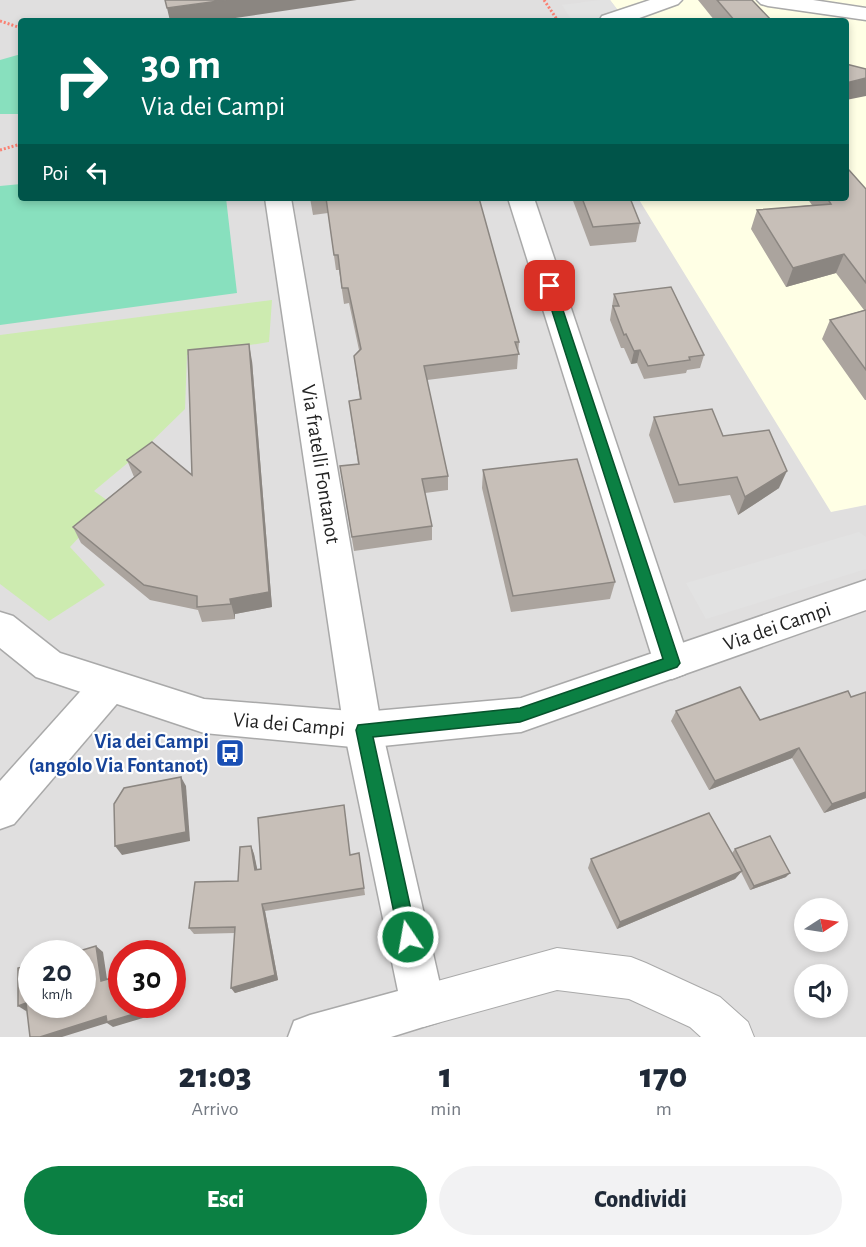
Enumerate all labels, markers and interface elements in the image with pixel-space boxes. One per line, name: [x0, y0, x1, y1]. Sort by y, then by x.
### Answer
icon: right: [42, 42, 120, 120]
text: 30 m: [141, 44, 221, 86]
text: Via dei Campi: [141, 93, 285, 120]
icon: left: [81, 156, 114, 189]
text: Poi: [42, 162, 69, 184]
pin: [524, 260, 575, 311]
icon: arrive: [533, 269, 566, 302]
street label: Via fratelli Fontanot: [298, 383, 344, 546]
street label: Via dei Campi: [721, 598, 834, 655]
street label: Via dei Campi: [232, 709, 346, 740]
place label: Via dei Campi (angolo Via Fontanot): [28, 731, 209, 776]
bus stop icon: Via dei Campi (angolo Via Fontanot): [214, 737, 246, 769]
north arrow: [794, 898, 848, 952]
map controls: [794, 898, 848, 1018]
position arrow: [376, 905, 440, 969]
speed limit sign: 30: [108, 940, 186, 1018]
text: 20: [42, 957, 72, 987]
button: sound: [794, 964, 848, 1018]
text: km/h: [42, 987, 72, 1002]
text: 21:03: [178, 1058, 252, 1094]
text: 1: [439, 1058, 452, 1094]
text: 170: [640, 1058, 688, 1094]
text: Arrivo: [192, 1099, 239, 1119]
text: min: [430, 1099, 461, 1119]
text: m: [656, 1099, 672, 1119]
button: Esci: [24, 1166, 427, 1235]
button: Condividi: [439, 1166, 842, 1235]

